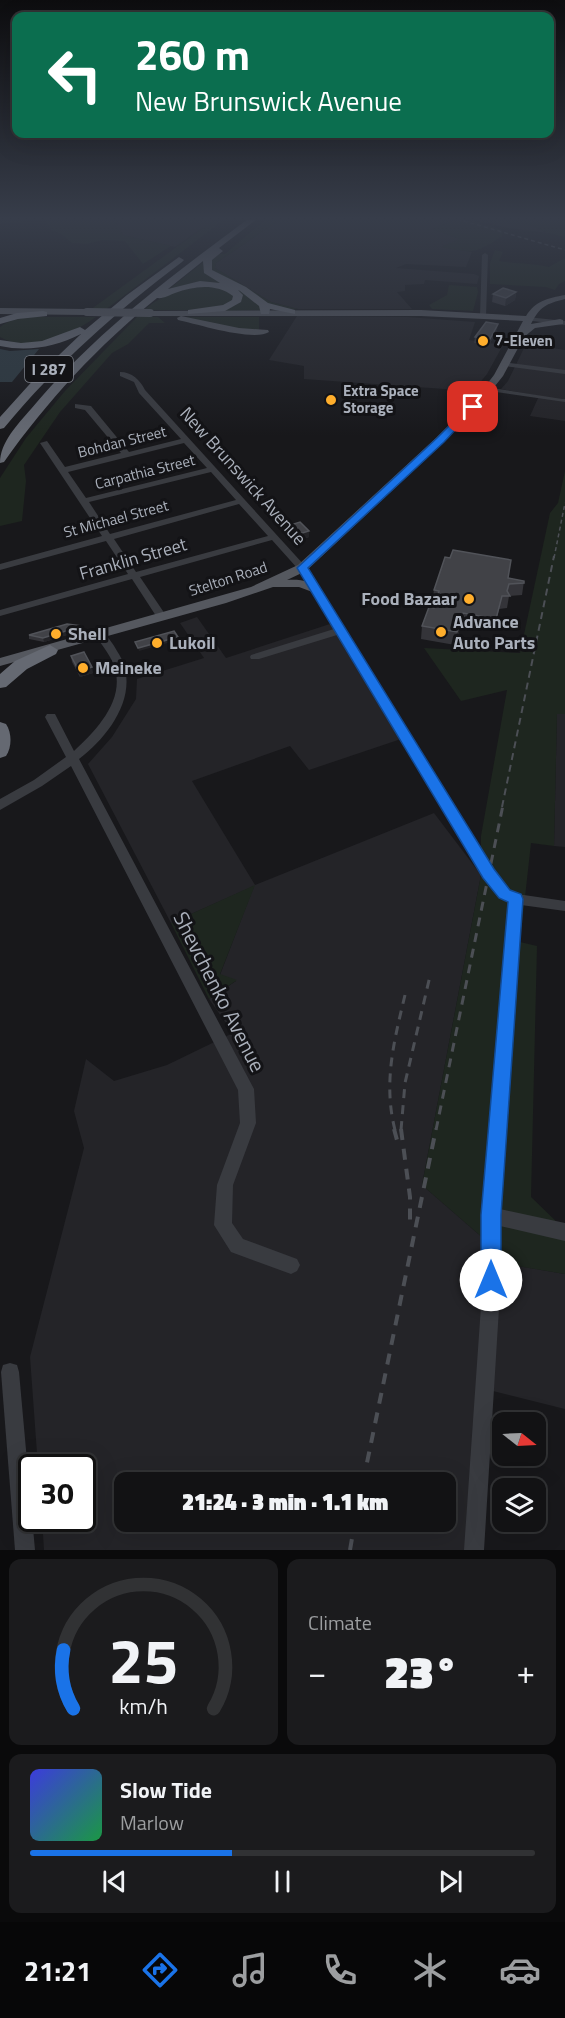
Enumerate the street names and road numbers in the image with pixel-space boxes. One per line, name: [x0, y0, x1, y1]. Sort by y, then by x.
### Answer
road number: I 287: [25, 356, 73, 382]
street label: New Brunswick Avenue: [174, 400, 313, 551]
street label: Bohdan Street: [75, 419, 169, 464]
street label: Carpathia Street: [92, 448, 198, 495]
street label: St Michael Street: [61, 493, 172, 544]
street label: Franklin Street: [76, 530, 190, 587]
street label: Stelton Road: [186, 555, 270, 602]
street label: Shevchenko Avenue: [166, 906, 274, 1077]

